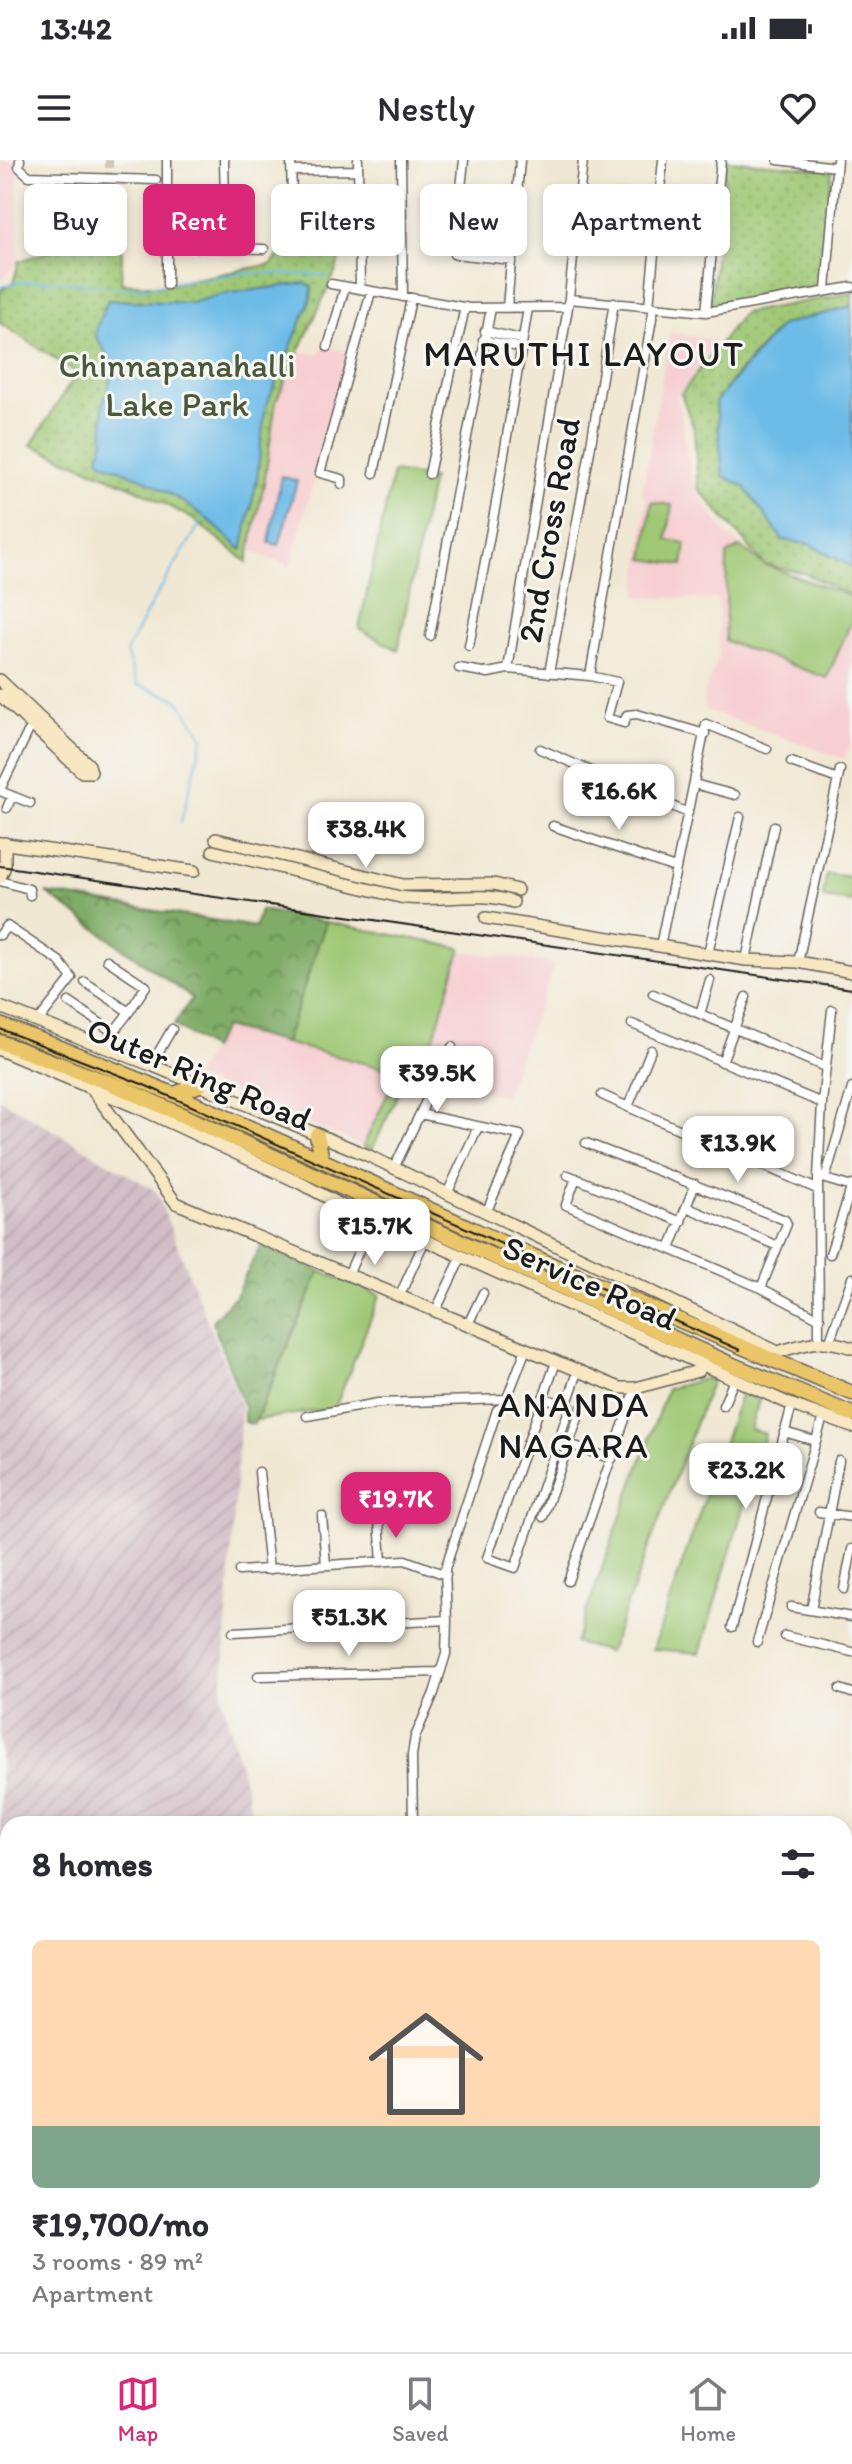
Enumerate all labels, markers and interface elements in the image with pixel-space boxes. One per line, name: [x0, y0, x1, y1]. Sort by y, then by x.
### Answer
text: 13:42: [40, 10, 111, 47]
icon: menu: [32, 86, 76, 130]
icon: heart: [776, 86, 820, 130]
text: Nestly: [377, 87, 475, 130]
chip: Buy: [24, 184, 127, 256]
chip: Rent: [143, 184, 255, 256]
chip: Filters: [271, 184, 404, 256]
chip: New: [420, 184, 527, 256]
chip: Apartment: [543, 184, 730, 256]
district label: MARUTHI LAYOUT: [423, 332, 745, 375]
park label: Chinnapanahalli Lake Park: [58, 345, 296, 425]
street label: 2nd Cross Road: [509, 414, 589, 646]
pin: ₹16.6K: [554, 764, 684, 832]
text: ₹16.6K: [581, 774, 657, 806]
pin: ₹38.4K: [301, 802, 431, 870]
text: ₹38.4K: [326, 812, 406, 844]
street label: Outer Ring Road: [81, 1008, 317, 1140]
pin: ₹39.5K: [372, 1046, 502, 1114]
text: ₹39.5K: [398, 1056, 476, 1088]
pin: ₹13.9K: [673, 1116, 803, 1184]
text: ₹13.9K: [700, 1126, 776, 1158]
pin: ₹15.7K: [310, 1199, 440, 1267]
text: ₹15.7K: [338, 1209, 412, 1241]
street label: Service Road: [496, 1226, 684, 1340]
district label: ANANDA NAGARA: [497, 1383, 651, 1467]
pin: ₹23.2K: [681, 1443, 811, 1511]
text: ₹23.2K: [707, 1453, 785, 1485]
pin: ₹19.7K: [331, 1472, 461, 1540]
text: ₹19.7K: [359, 1482, 433, 1514]
pin: ₹51.3K: [284, 1590, 414, 1658]
text: ₹51.3K: [311, 1600, 387, 1632]
icon: filters: [776, 1842, 820, 1886]
text: 8 homes: [32, 1844, 153, 1885]
icon: home: [354, 1992, 498, 2136]
text: ₹19,700/mo: [32, 2204, 209, 2245]
text: 3 rooms · 89 m²: [32, 2245, 203, 2277]
text: Apartment: [32, 2277, 153, 2309]
tab: Map: [116, 2372, 160, 2447]
tab: Saved: [392, 2372, 448, 2447]
tab: Home: [680, 2372, 736, 2447]

